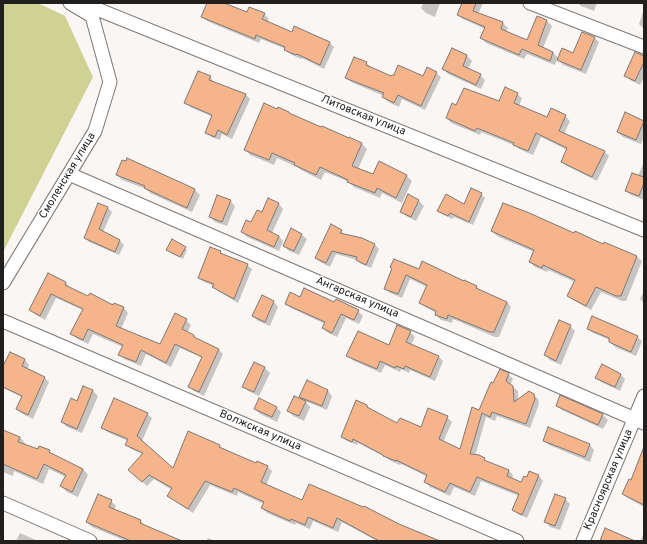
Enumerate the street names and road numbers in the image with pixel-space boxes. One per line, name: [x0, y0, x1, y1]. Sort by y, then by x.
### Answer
street label: Литовская улица: [319, 93, 407, 139]
street label: Смоленская улица: [37, 131, 99, 221]
street label: Ангарская улица: [313, 275, 401, 321]
street label: Волжская улица: [217, 408, 303, 454]
street label: Красноярская улица: [582, 428, 636, 532]

